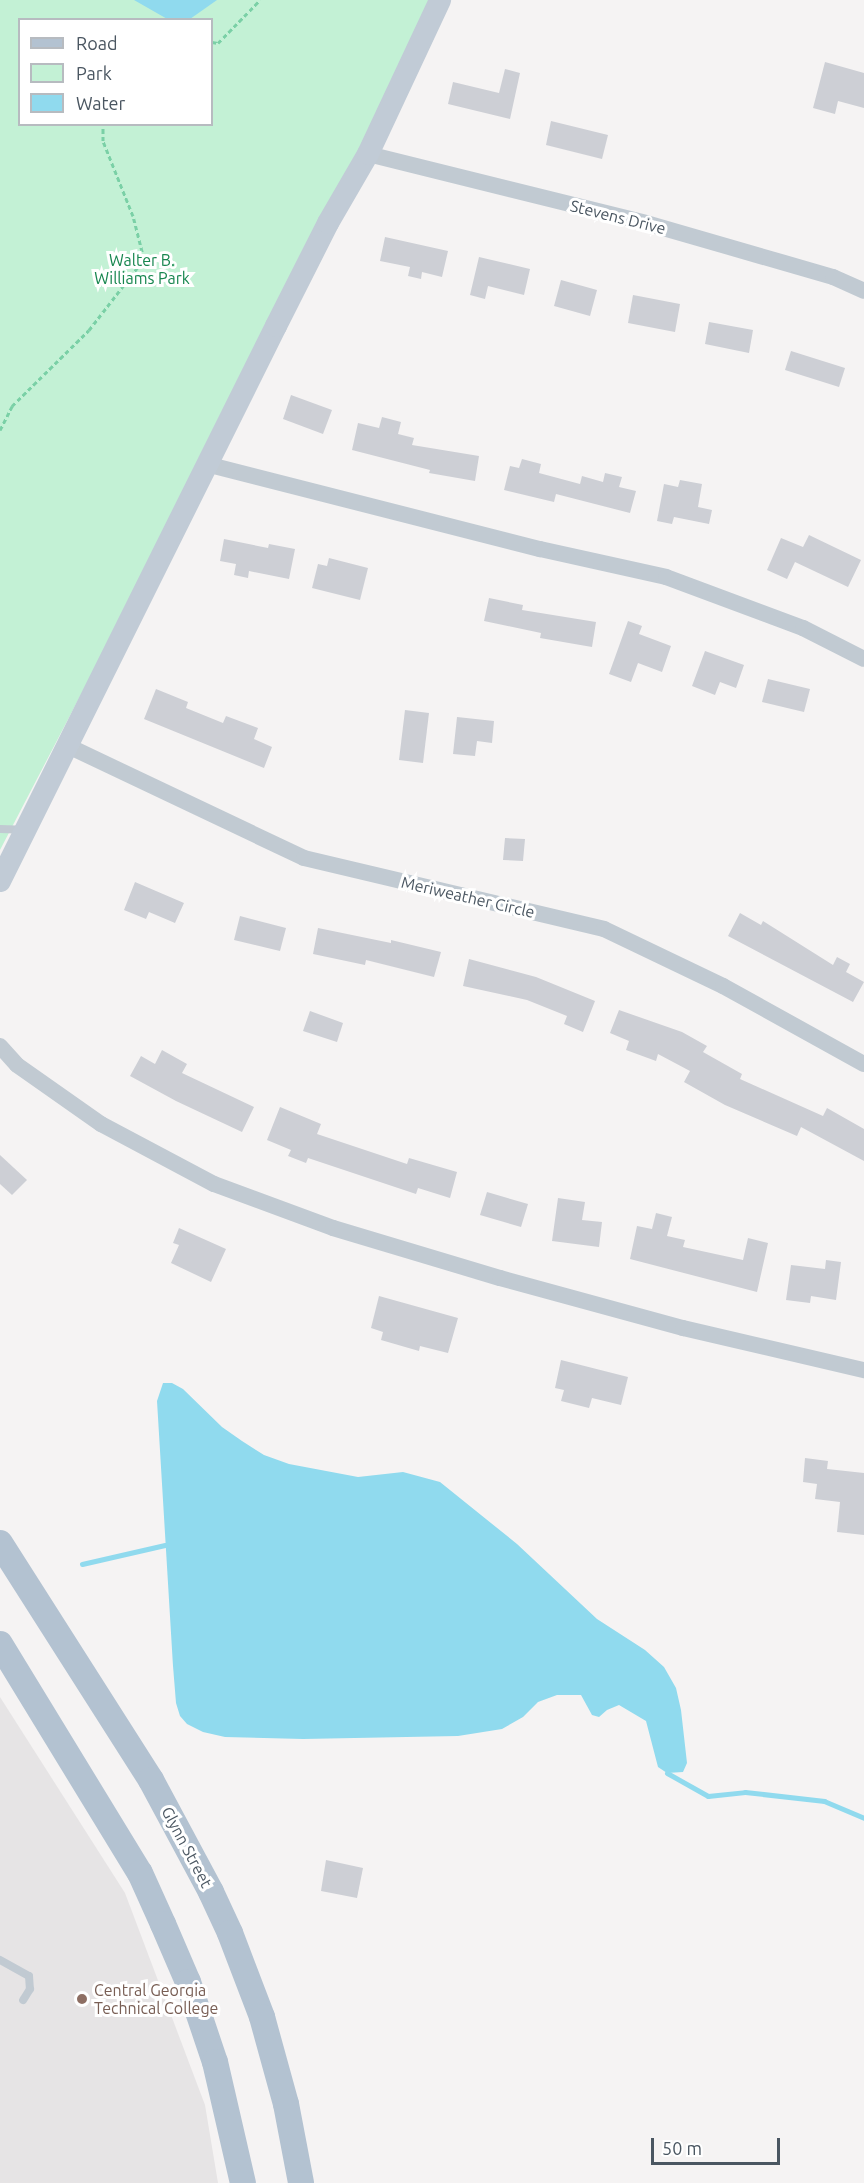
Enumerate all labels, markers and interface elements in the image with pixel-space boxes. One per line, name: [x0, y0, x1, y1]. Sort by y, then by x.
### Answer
legend: [18, 18, 213, 126]
text: Road: [76, 33, 118, 53]
text: Park: [76, 63, 112, 83]
text: Water: [76, 93, 125, 113]
street label: Stevens Drive: [568, 196, 668, 238]
park label: Walter B. Williams Park: [94, 250, 190, 288]
street label: Meriweather Circle: [399, 872, 537, 922]
street label: Glynn Street: [158, 1803, 216, 1891]
place label: Central Georgia Technical College: [94, 1980, 218, 2018]
marker: Central Georgia Technical College: [75, 1992, 89, 2006]
scale bar: [654, 2126, 783, 2164]
text: 50 m: [662, 2138, 702, 2158]

